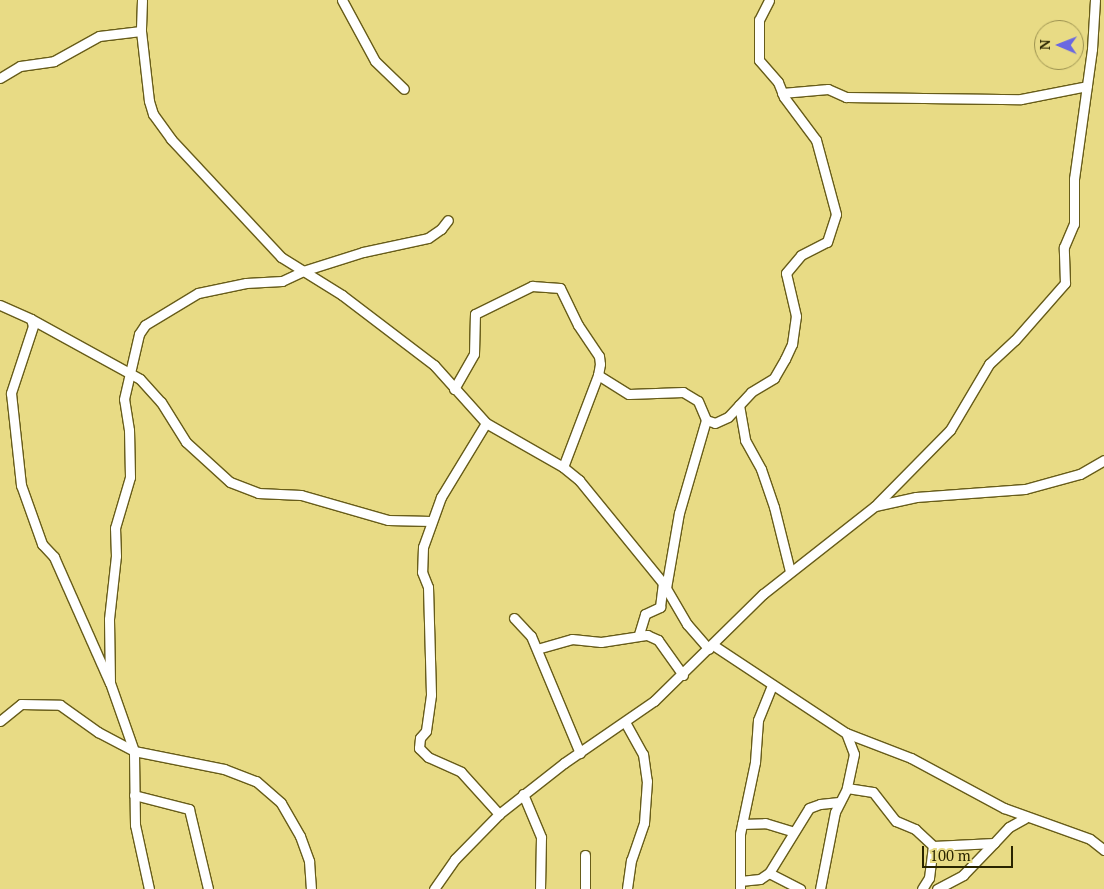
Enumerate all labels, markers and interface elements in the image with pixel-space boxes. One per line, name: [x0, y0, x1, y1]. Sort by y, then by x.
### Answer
north arrow: [1034, 20, 1084, 70]
text: N: [1035, 39, 1054, 50]
scale bar: [924, 836, 1015, 868]
text: 100 m: [930, 845, 971, 865]

